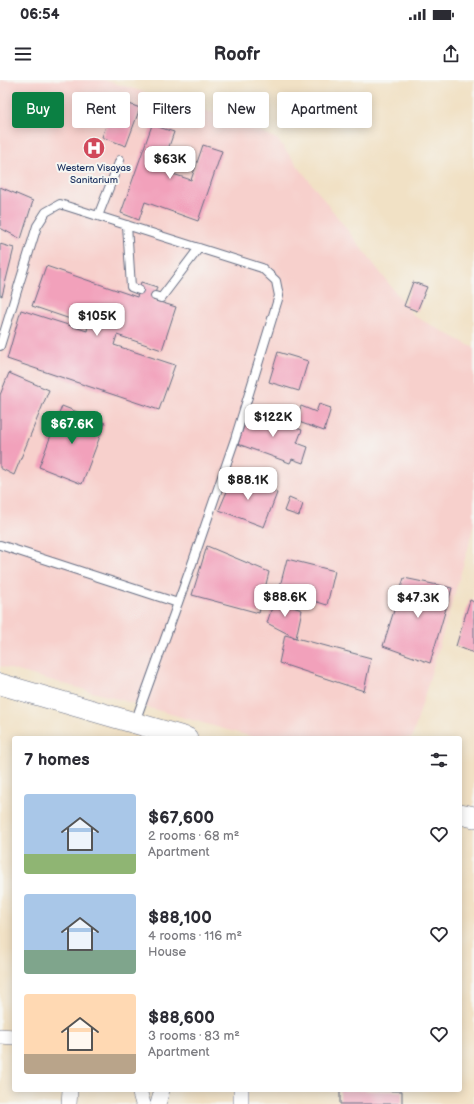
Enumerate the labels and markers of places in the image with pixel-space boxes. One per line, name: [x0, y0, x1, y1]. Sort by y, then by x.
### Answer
hospital icon: Western Visayas Sanitarium: [81, 135, 107, 161]
pin: $63K: [146, 146, 194, 180]
place label: Western Visayas Sanitarium: [57, 162, 131, 186]
pin: $105K: [69, 303, 125, 337]
pin: $122K: [245, 404, 301, 438]
pin: $67.6K: [39, 411, 105, 445]
pin: $88.1K: [215, 467, 281, 501]
pin: $88.6K: [252, 584, 318, 618]
pin: $47.3K: [385, 585, 451, 619]

